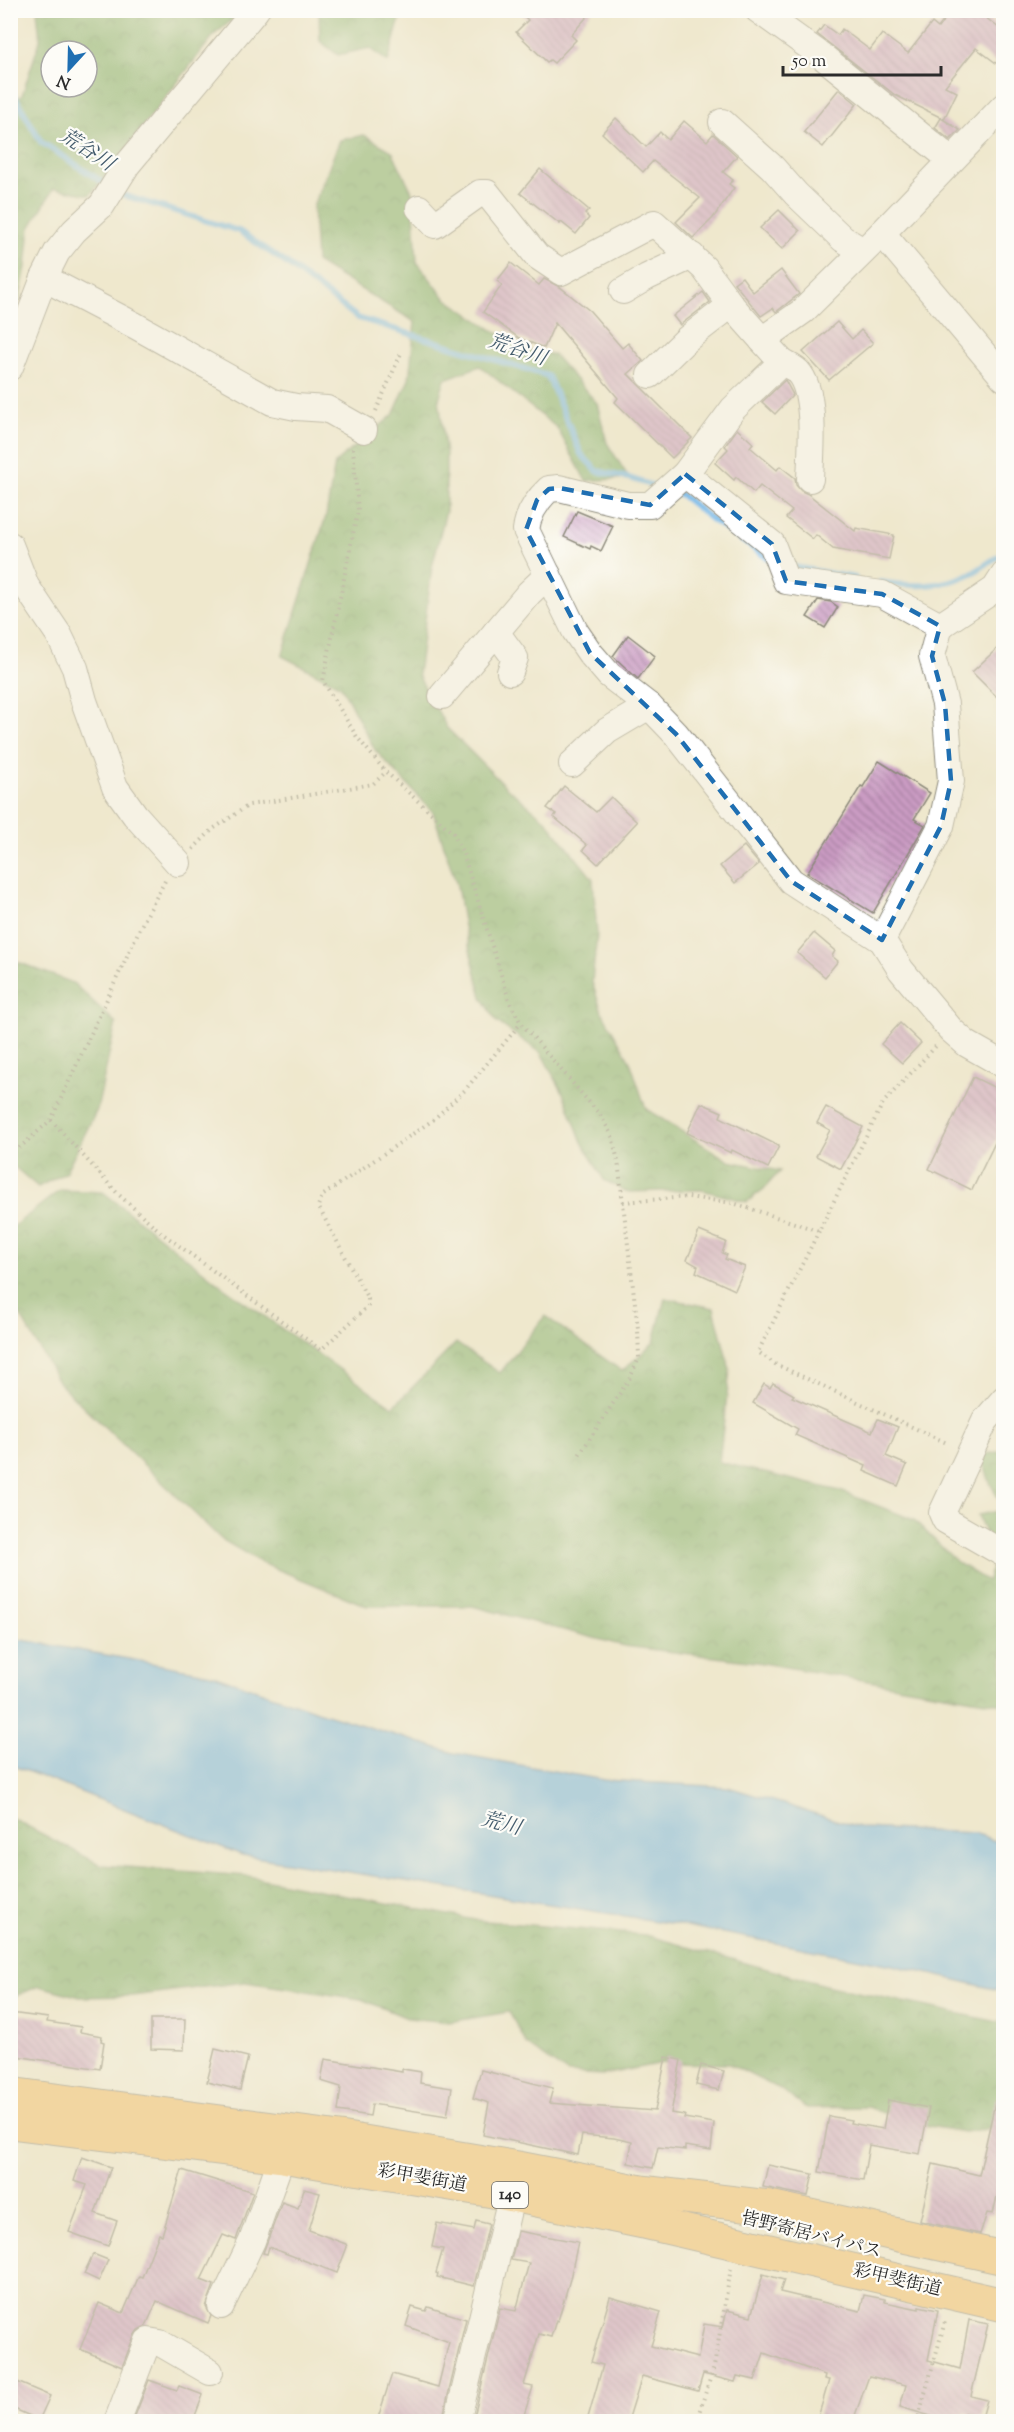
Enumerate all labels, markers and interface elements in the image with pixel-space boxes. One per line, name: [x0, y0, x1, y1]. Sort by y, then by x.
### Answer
north arrow: [39, 39, 99, 99]
scale bar: [783, 39, 940, 77]
text: 50 m: [791, 49, 827, 75]
text: N: [54, 67, 75, 94]
water label: 荒谷川: [53, 123, 121, 181]
water label: 荒谷川: [484, 328, 552, 375]
water label: 荒川: [478, 1806, 526, 1845]
street label: 彩甲斐街道: [375, 2158, 469, 2200]
road number: 140: [492, 2182, 528, 2208]
street label: 皆野寄居バイパス: [738, 2206, 884, 2266]
street label: 彩甲斐街道: [850, 2258, 944, 2304]

